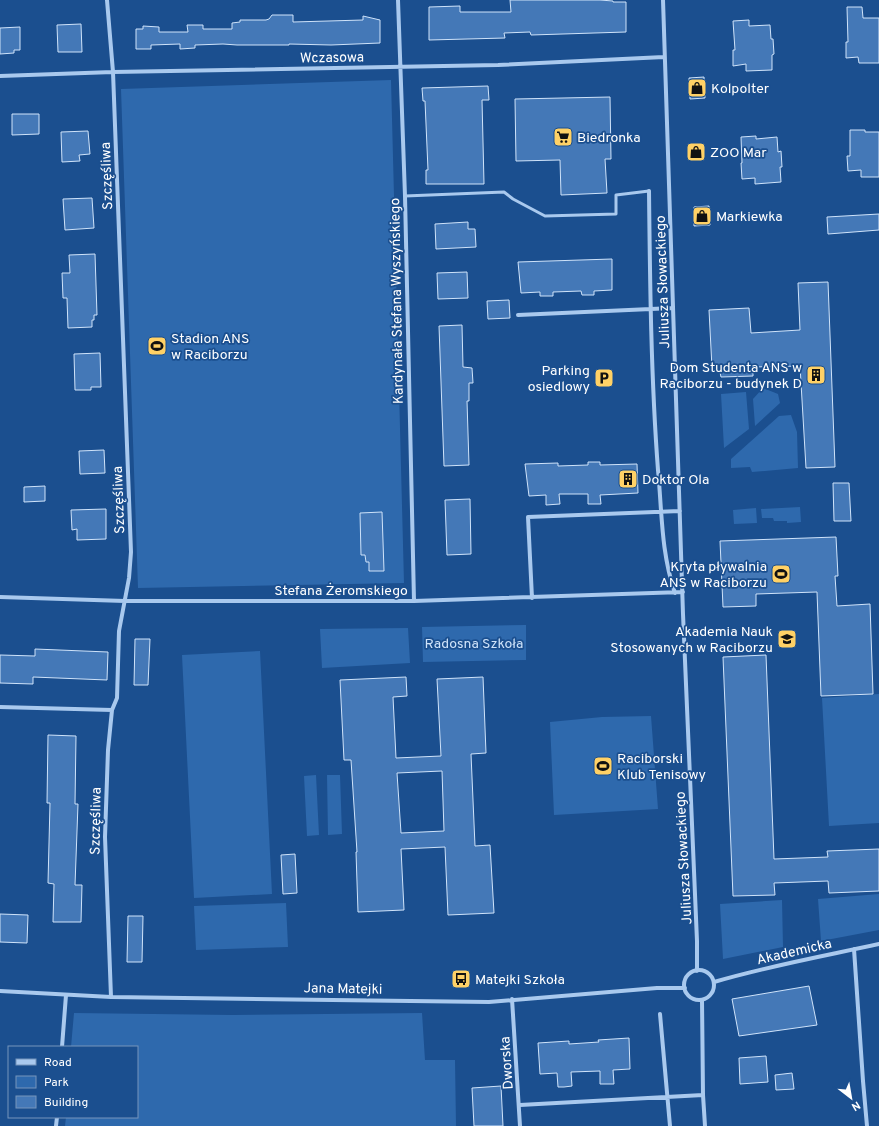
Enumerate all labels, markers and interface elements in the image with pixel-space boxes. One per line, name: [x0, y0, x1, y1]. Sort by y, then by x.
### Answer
street label: Wczasowa: [300, 49, 364, 68]
shop icon: Kolpolter: [686, 77, 708, 99]
place label: Kolpolter: [711, 81, 770, 98]
supermarket icon: Biedronka: [552, 126, 574, 148]
place label: Biedronka: [577, 130, 641, 147]
shop icon: ZOO Mar: [685, 141, 707, 163]
street label: Szczęśliwa: [98, 142, 117, 210]
place label: ZOO Mar: [710, 145, 767, 162]
street label: Kardynała Stefana Wyszyńskiego: [387, 198, 408, 404]
shop icon: Markiewka: [691, 205, 713, 227]
place label: Markiewka: [716, 209, 783, 226]
street label: Juliusza Słowackiego: [653, 215, 674, 349]
place label: Stadion ANS w Raciborzu: [171, 331, 249, 364]
sports icon: Stadion ANS w Raciborzu: [146, 335, 168, 357]
place label: Dom Studenta ANS w Raciborzu - budynek D: [659, 360, 802, 393]
place label: Parking osiedlowy: [528, 363, 590, 396]
building icon: Dom Studenta ANS w Raciborzu - budynek D: [805, 364, 827, 386]
parking icon: Parking osiedlowy: [593, 367, 615, 389]
street label: Szczęśliwa: [110, 466, 129, 534]
building icon: Doktor Ola: [617, 468, 639, 490]
place label: Doktor Ola: [642, 472, 709, 489]
place label: Kryta pływalnia ANS w Raciborzu: [659, 559, 767, 592]
sports icon: Kryta pływalnia ANS w Raciborzu: [770, 563, 792, 585]
street label: Stefana Żeromskiego: [274, 582, 408, 600]
place label: Akademia Nauk Stosowanych w Raciborzu: [610, 624, 773, 657]
school or university icon: Akademia Nauk Stosowanych w Raciborzu: [776, 628, 798, 650]
park label: Radosna Szkoła: [425, 636, 523, 653]
place label: Raciborski Klub Tenisowy: [617, 751, 706, 784]
sports icon: Raciborski Klub Tenisowy: [592, 755, 614, 777]
street label: Szczęśliwa: [87, 787, 106, 855]
street label: Juliusza Słowackiego: [673, 791, 696, 925]
street label: Akademicka: [755, 936, 834, 969]
bus stop icon: Matejki Szkoła: [450, 968, 472, 990]
place label: Matejki Szkoła: [475, 972, 565, 989]
street label: Jana Matejki: [303, 980, 383, 999]
street label: Dworska: [497, 1036, 518, 1090]
legend: [8, 1046, 138, 1118]
text: Road: [44, 1055, 72, 1071]
text: Park: [44, 1075, 69, 1091]
north arrow: [831, 1078, 871, 1118]
text: Building: [44, 1095, 88, 1111]
text: N: [849, 1098, 863, 1114]

